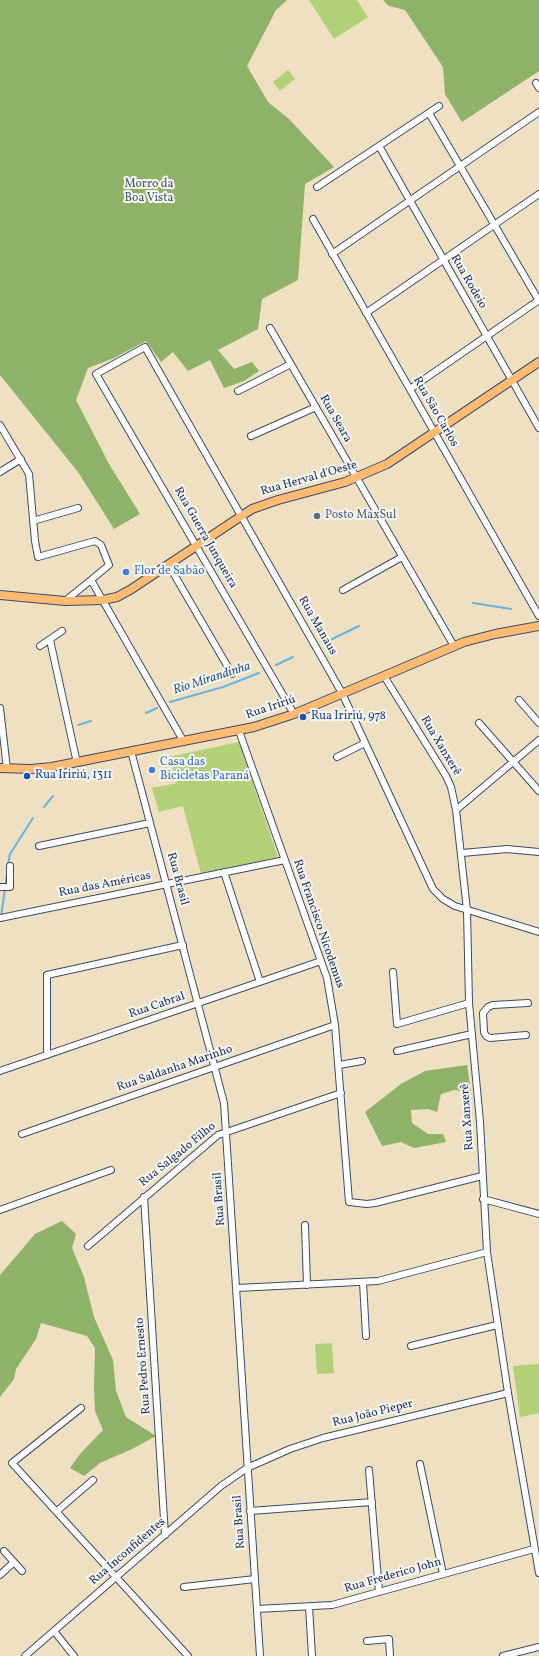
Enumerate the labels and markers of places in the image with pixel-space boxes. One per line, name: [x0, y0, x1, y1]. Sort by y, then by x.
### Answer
place label: Posto MaxSul: [325, 509, 396, 523]
marker: Posto MaxSul: [312, 511, 322, 521]
place label: Flor de Sabão: [134, 565, 205, 579]
marker: Flor de Sabão: [121, 567, 131, 577]
place label: Rua Iririú, 978: [311, 710, 386, 724]
marker: Rua Iririú, 978: [298, 712, 308, 722]
place label: Casa das Bicicletas Paraná: [160, 756, 249, 784]
marker: Casa das Bicicletas Paraná: [147, 765, 157, 775]
place label: Rua Iririú, 1311: [35, 769, 112, 783]
marker: Rua Iririú, 1311: [22, 771, 32, 781]

